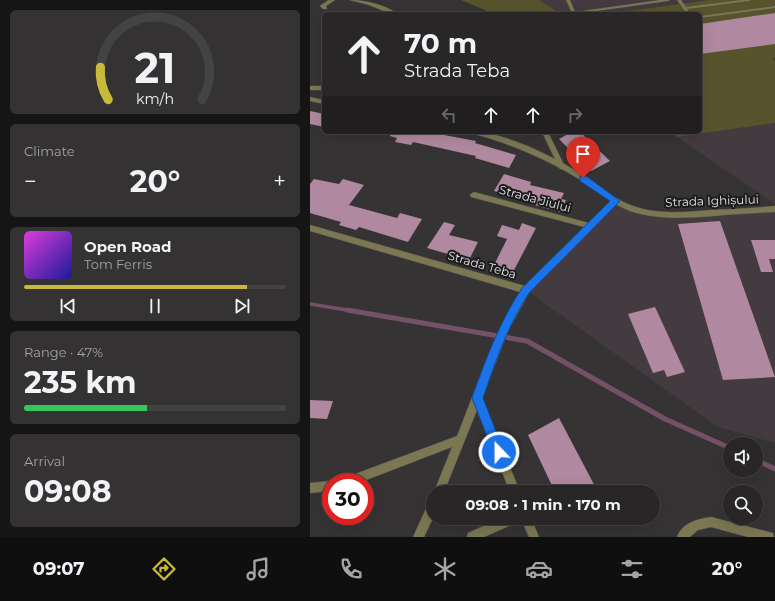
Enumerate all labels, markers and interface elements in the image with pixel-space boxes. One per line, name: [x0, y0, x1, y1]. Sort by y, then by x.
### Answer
text: 70 m: [404, 26, 477, 60]
icon: ahead: [338, 28, 390, 80]
text: 21: [135, 43, 175, 93]
text: Strada Teba: [404, 60, 510, 82]
text: km/h: [136, 90, 174, 108]
icon: left: [438, 104, 460, 126]
icon: ahead: [480, 104, 502, 126]
icon: ahead: [522, 104, 544, 126]
icon: right: [564, 104, 586, 126]
pin: [566, 137, 600, 178]
text: Climate: [24, 143, 75, 159]
icon: arrive: [572, 143, 594, 165]
text: 20°: [130, 163, 180, 200]
text: −: [24, 168, 37, 195]
text: +: [273, 168, 286, 195]
street label: Strada Jiului: [498, 182, 573, 215]
street label: Strada Ighișului: [665, 191, 759, 210]
text: Open Road: [84, 237, 172, 256]
street label: Strada Teba: [446, 248, 518, 281]
text: Tom Ferris: [84, 256, 152, 272]
icon: previous: [57, 295, 79, 317]
icon: pause: [144, 295, 166, 317]
icon: next: [231, 295, 253, 317]
text: Range · 47%: [24, 344, 103, 360]
text: 235 km: [24, 364, 137, 401]
position arrow: [478, 431, 520, 473]
map controls: [723, 437, 763, 525]
button: sound: [723, 437, 763, 477]
text: Arrival: [24, 453, 65, 469]
text: 09:08: [24, 473, 112, 510]
speed limit sign: 30: [322, 473, 374, 525]
button: search: [723, 485, 763, 525]
text: 09:08 · 1 min · 170 m: [465, 495, 621, 514]
icon: directions: [150, 555, 178, 583]
icon: music: [244, 555, 272, 583]
icon: phone: [337, 555, 365, 583]
icon: climate: [431, 555, 459, 583]
icon: car: [525, 555, 553, 583]
icon: filters: [618, 555, 646, 583]
text: 09:07: [33, 558, 85, 580]
text: 20°: [712, 558, 742, 580]

